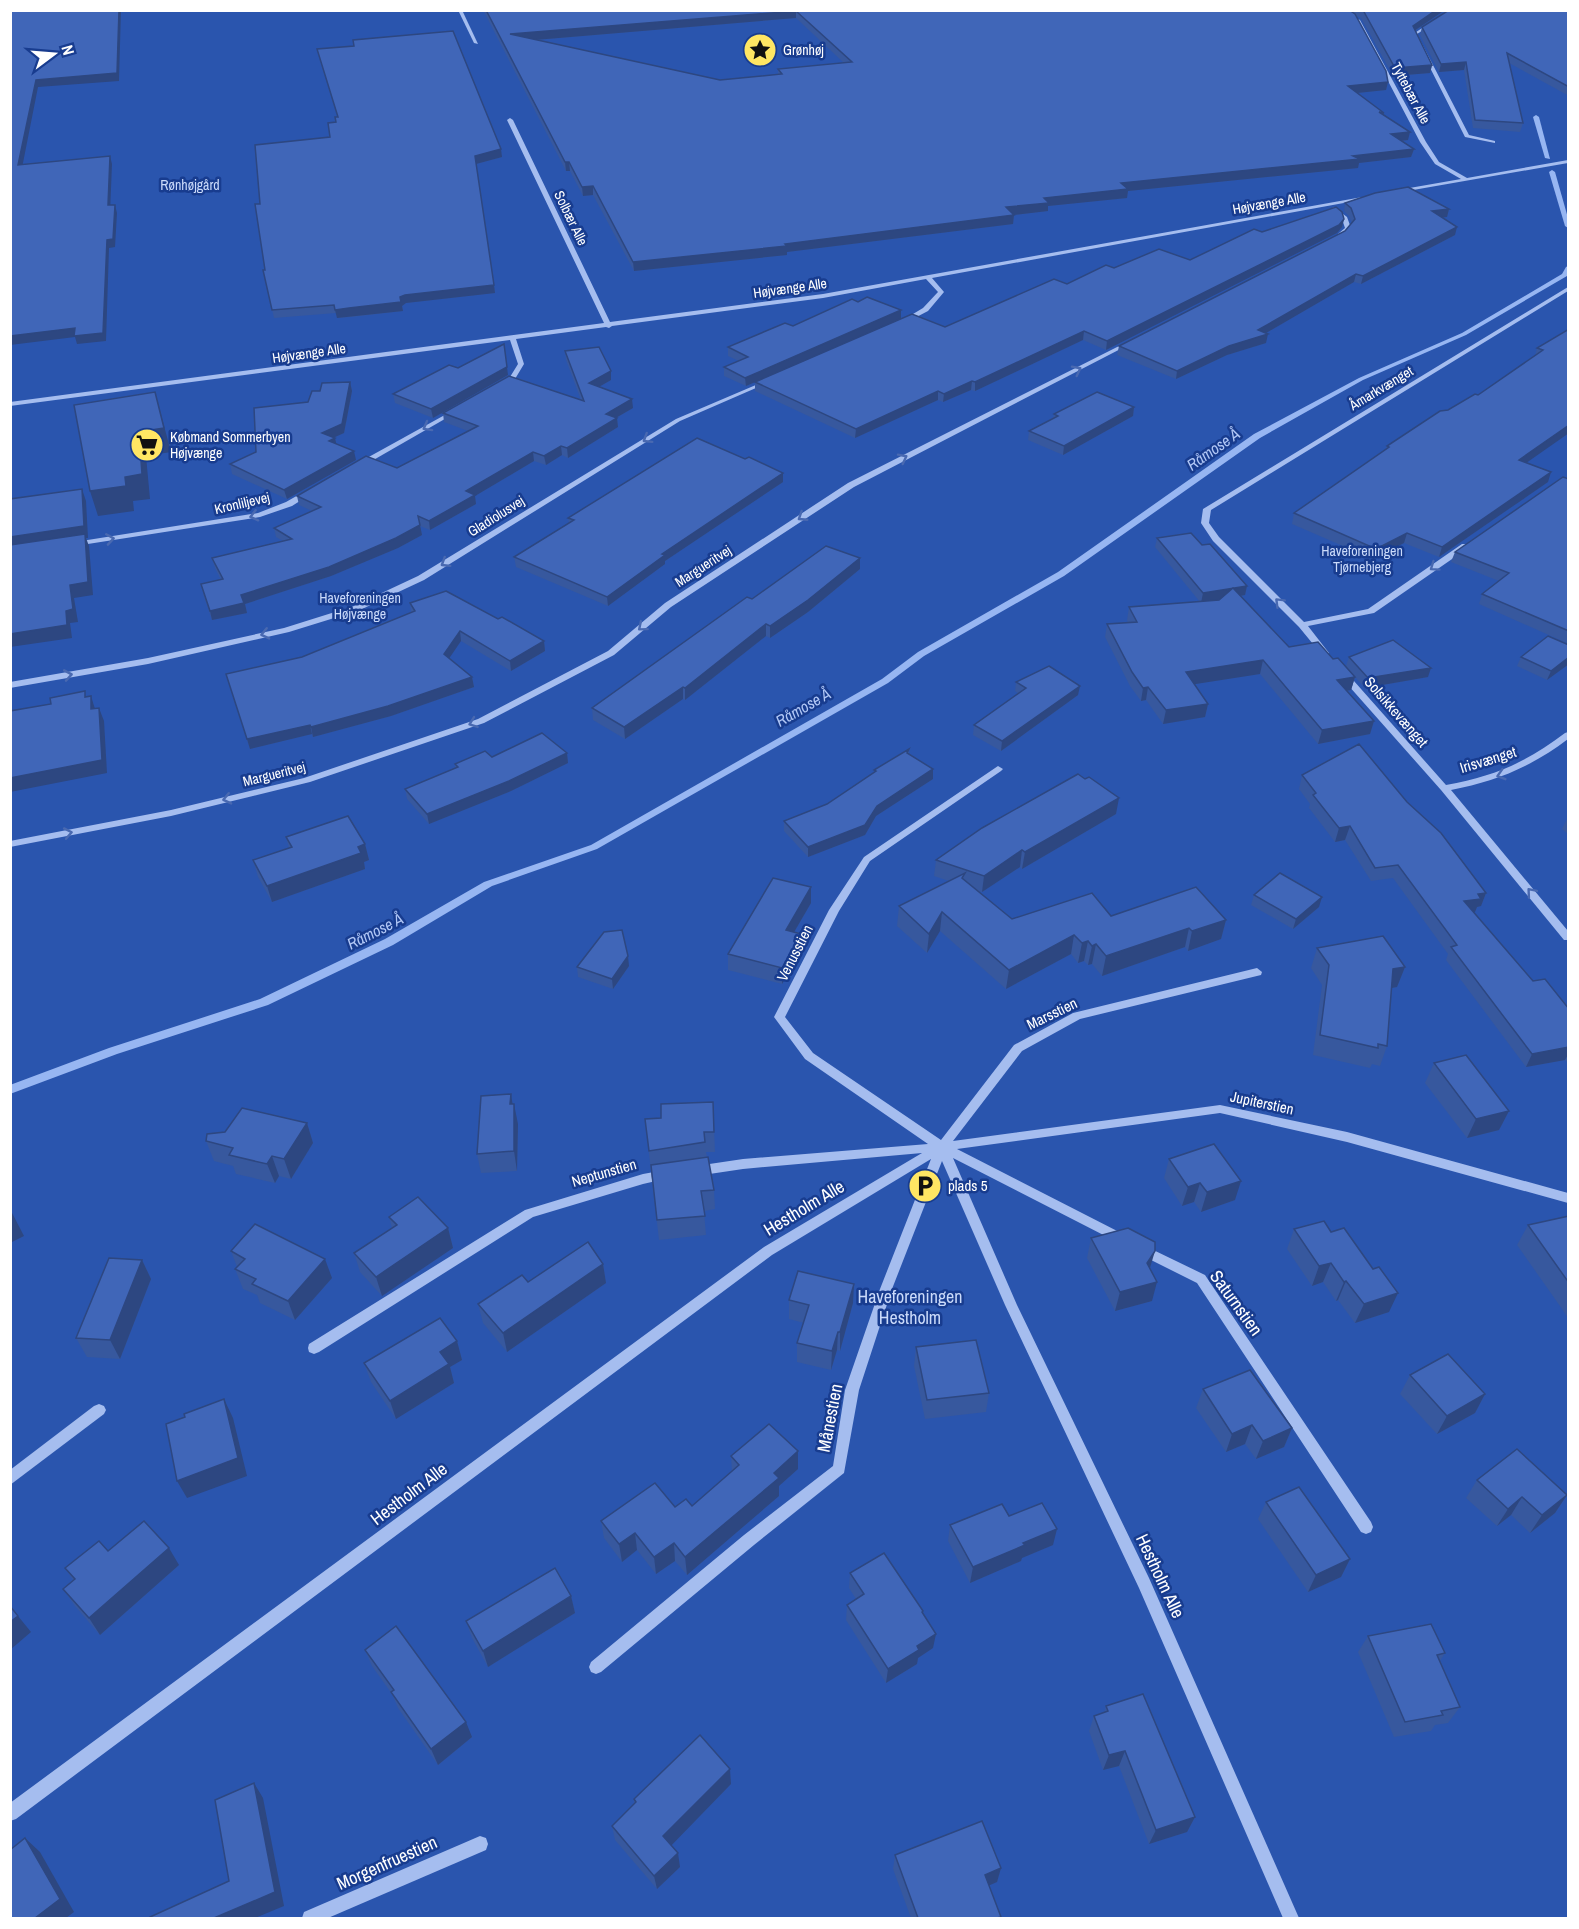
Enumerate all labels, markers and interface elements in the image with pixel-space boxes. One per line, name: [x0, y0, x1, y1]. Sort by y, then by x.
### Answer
north arrow: [24, 24, 84, 84]
place icon: Grønhøj: [742, 32, 778, 68]
place label: Grønhøj: [783, 41, 824, 59]
text: N: [57, 42, 80, 57]
street label: Tyttebær Alle: [1387, 59, 1435, 127]
park label: Rønhøjgård: [160, 176, 220, 194]
street label: Solbær Alle: [550, 188, 592, 248]
street label: Højvænge Alle: [1231, 188, 1307, 218]
street label: Højvænge Alle: [752, 274, 828, 302]
street label: Højvænge Alle: [271, 339, 347, 367]
street label: Åmarkvænget: [1345, 362, 1416, 415]
one-way arrow: [1071, 366, 1082, 377]
one-way arrow: [422, 420, 433, 431]
water label: Råmose Å: [1182, 423, 1244, 475]
supermarket icon: Købmand Sommerbyen Højvænge: [129, 427, 165, 463]
place label: Købmand Sommerbyen Højvænge: [170, 428, 291, 462]
one-way arrow: [643, 431, 653, 443]
one-way arrow: [897, 454, 908, 466]
street label: Kronliljevej: [213, 488, 271, 518]
street label: Gladiolusvej: [464, 492, 528, 540]
one-way arrow: [249, 509, 259, 522]
one-way arrow: [798, 510, 809, 521]
one-way arrow: [105, 533, 114, 545]
street label: Margueritvej: [671, 541, 735, 591]
park label: Haveforeningen Tjørnebjerg: [1321, 542, 1403, 576]
one-way arrow: [441, 555, 451, 567]
one-way arrow: [1430, 560, 1441, 571]
park label: Haveforeningen Højvænge: [319, 589, 401, 623]
one-way arrow: [1276, 599, 1287, 610]
one-way arrow: [638, 620, 649, 631]
one-way arrow: [260, 627, 270, 640]
one-way arrow: [63, 669, 73, 682]
street label: Solsikkevænget: [1360, 672, 1433, 752]
water label: Råmose Å: [771, 682, 835, 732]
one-way arrow: [468, 716, 479, 729]
street label: Irisvænget: [1457, 741, 1519, 778]
street label: Margueritvej: [241, 758, 307, 790]
one-way arrow: [1496, 768, 1507, 780]
one-way arrow: [222, 792, 232, 805]
one-way arrow: [63, 827, 73, 840]
one-way arrow: [1527, 888, 1538, 899]
water label: Råmose Å: [343, 907, 407, 955]
street label: Venusstien: [771, 921, 818, 985]
street label: Marsstien: [1023, 992, 1081, 1035]
street label: Jupiterstien: [1228, 1086, 1296, 1119]
street label: Neptunstien: [569, 1153, 639, 1192]
parking icon: plads 5: [907, 1168, 943, 1204]
street label: Hestholm Alle: [759, 1174, 849, 1242]
place label: plads 5: [948, 1175, 988, 1196]
street label: Saturnstien: [1204, 1265, 1269, 1341]
park label: Haveforeningen Hestholm: [857, 1284, 963, 1330]
street label: Månestien: [811, 1382, 848, 1454]
street label: Hestholm Alle: [365, 1456, 452, 1531]
street label: Hestholm Alle: [1130, 1530, 1191, 1622]
street label: Morgenfruestien: [333, 1829, 441, 1896]

